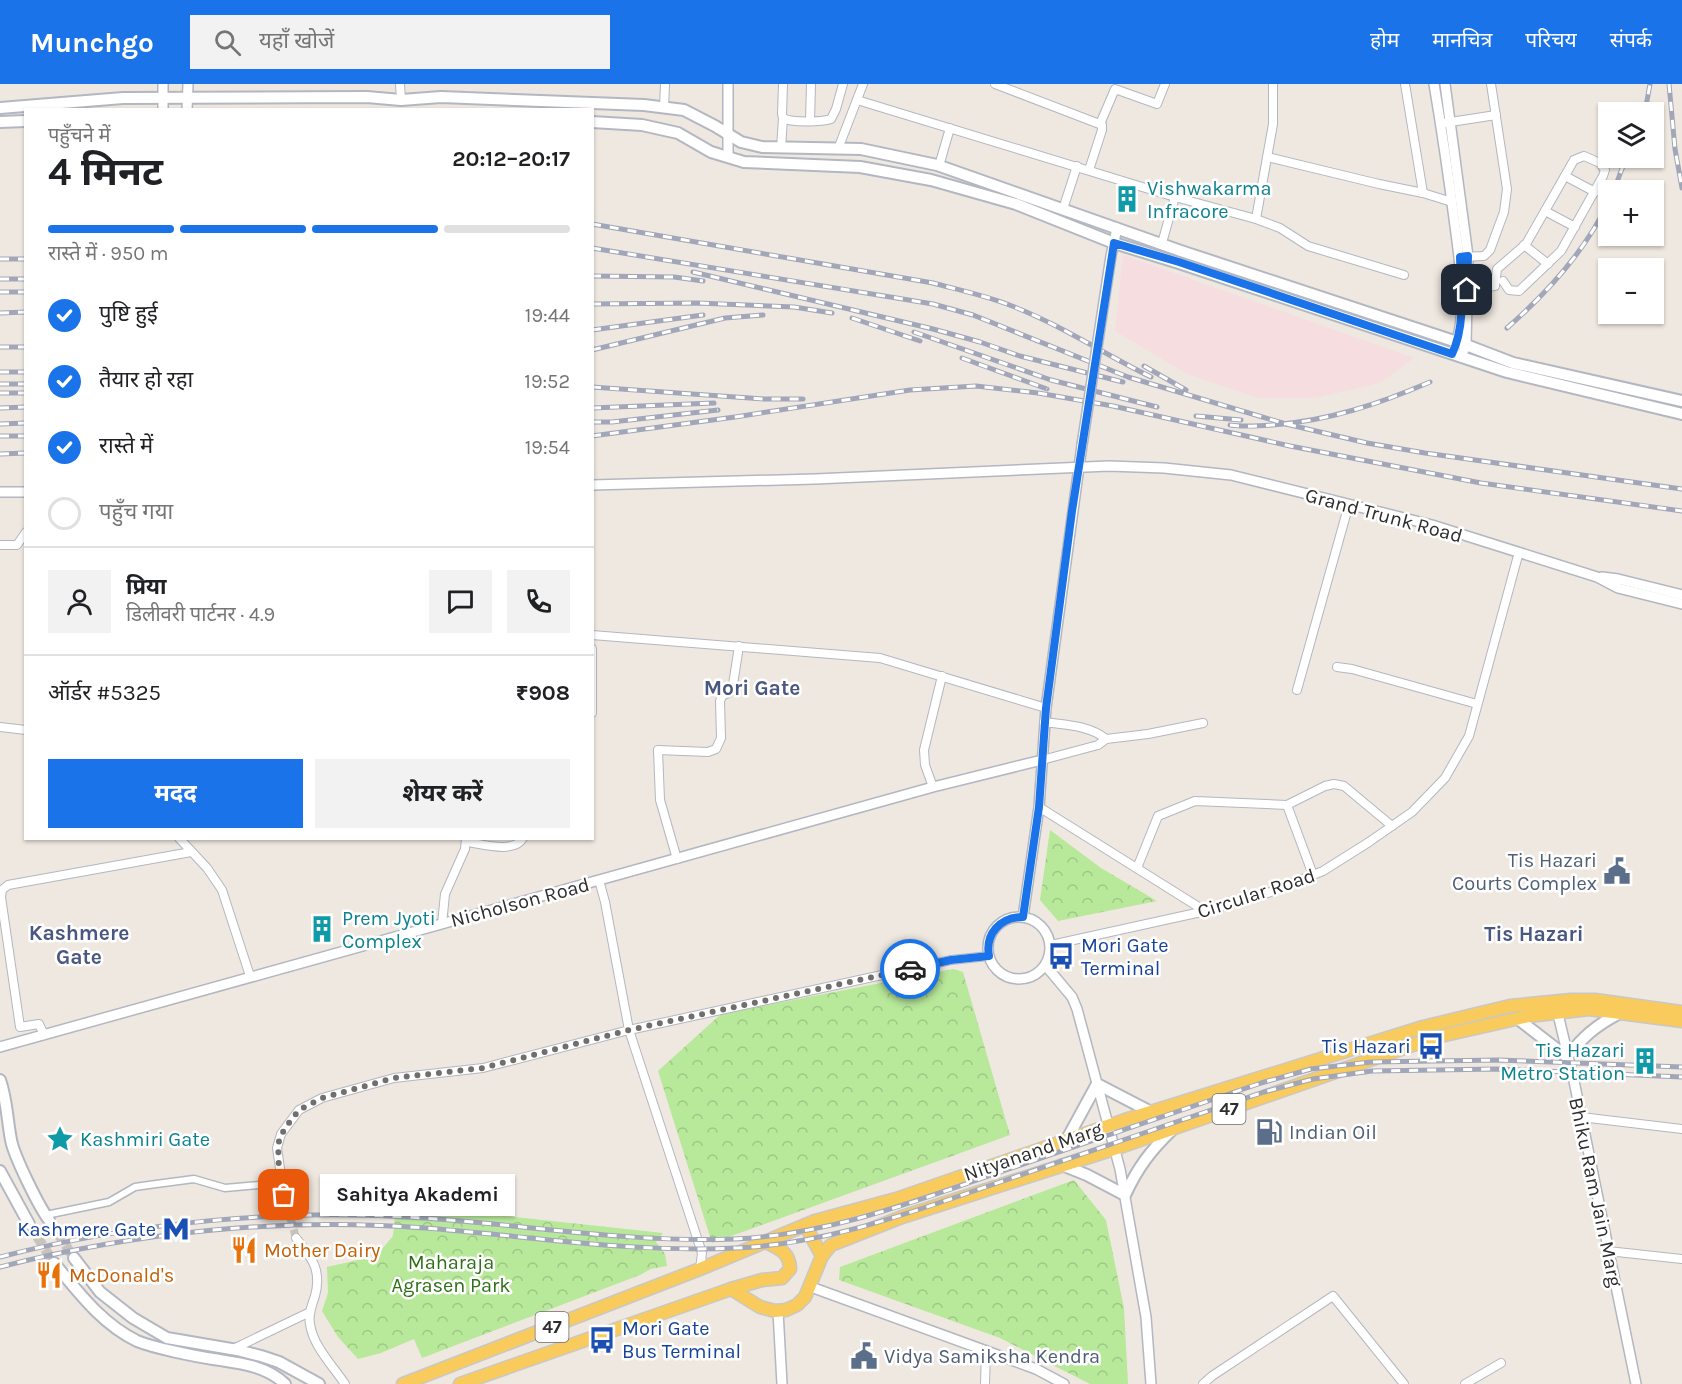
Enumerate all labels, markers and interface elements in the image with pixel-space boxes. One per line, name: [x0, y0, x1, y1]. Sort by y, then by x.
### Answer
search box: [190, 15, 610, 69]
text: Munchgo: [30, 26, 154, 59]
icon: search: [211, 26, 244, 59]
text: यहाँ खोजें: [259, 28, 334, 54]
text: होम: [1370, 28, 1399, 52]
text: मानचित्र: [1432, 28, 1492, 52]
text: परिचय: [1525, 28, 1577, 52]
text: संपर्क: [1610, 28, 1652, 52]
map controls: [1598, 102, 1664, 324]
button: layers: [1598, 102, 1664, 168]
text: पहुँचने में: [48, 124, 111, 147]
text: 20:12–20:17: [452, 146, 570, 172]
text: 4 मिनट: [48, 149, 163, 195]
place label: Vishwakarma Infracore: [1147, 177, 1272, 223]
button: +: [1598, 180, 1664, 246]
building icon: Vishwakarma Infracore: [1112, 184, 1142, 214]
text: रास्ते में · 950 m: [48, 242, 169, 265]
button: −: [1598, 258, 1664, 324]
pin: [1441, 264, 1492, 315]
icon: home: [1450, 273, 1483, 306]
icon: check: [48, 299, 81, 332]
text: पुष्टि हुई: [99, 301, 158, 327]
text: 19:44: [525, 304, 570, 327]
icon: check: [48, 365, 81, 398]
text: तैयार हो रहा: [99, 367, 193, 393]
text: 19:52: [524, 370, 570, 393]
icon: check: [48, 431, 81, 464]
text: रास्ते में: [99, 433, 153, 459]
text: 19:54: [525, 436, 570, 459]
street label: Grand Trunk Road: [1303, 483, 1465, 548]
text: पहुँच गया: [99, 499, 173, 525]
button: person: [48, 570, 111, 633]
button: chat: [429, 570, 492, 633]
button: phone: [507, 570, 570, 633]
text: प्रिया: [126, 574, 166, 600]
text: डिलीवरी पार्टनर · 4.9: [126, 603, 275, 626]
district label: Mori Gate: [704, 676, 800, 700]
text: ऑर्डर #5325: [48, 680, 161, 706]
text: ₹908: [516, 680, 570, 706]
button: मदद: [48, 759, 303, 828]
button: शेयर करें: [315, 759, 570, 828]
place label: Tis Hazari Courts Complex: [1452, 849, 1597, 895]
public building icon: Tis Hazari Courts Complex: [1602, 856, 1632, 886]
street label: Circular Road: [1194, 864, 1318, 923]
street label: Nicholson Road: [448, 873, 592, 932]
place label: Prem Jyoti Complex: [342, 907, 436, 953]
building icon: Prem Jyoti Complex: [307, 914, 337, 944]
district label: Kashmere Gate: [29, 921, 129, 969]
district label: Tis Hazari: [1484, 922, 1584, 946]
place label: Mori Gate Terminal: [1081, 934, 1169, 980]
courier: [880, 939, 940, 999]
bus stop icon: Mori Gate Terminal: [1046, 941, 1076, 971]
icon: car: [894, 953, 927, 986]
bus stop icon: Tis Hazari: [1416, 1031, 1446, 1061]
place label: Tis Hazari: [1322, 1035, 1411, 1058]
place label: Tis Hazari Metro Station: [1500, 1039, 1625, 1085]
building icon: Tis Hazari Metro Station: [1630, 1046, 1660, 1076]
road number: 47: [1212, 1094, 1246, 1124]
street label: Bhiku Ram Jain Marg: [1564, 1095, 1627, 1289]
street label: Nityanand Marg: [961, 1117, 1106, 1186]
fuel station icon: Indian Oil: [1254, 1117, 1284, 1147]
place label: Indian Oil: [1289, 1121, 1377, 1144]
place icon: Kashmiri Gate: [45, 1124, 75, 1154]
place label: Kashmiri Gate: [80, 1128, 210, 1151]
pin: [258, 1169, 309, 1220]
callout: Sahitya Akademi: [320, 1174, 515, 1216]
icon: bag: [267, 1178, 300, 1211]
text: Sahitya Akademi: [336, 1183, 499, 1206]
metro station icon: Kashmere Gate: [161, 1214, 191, 1244]
place label: Kashmere Gate: [17, 1218, 156, 1241]
restaurant icon: Mother Dairy: [229, 1235, 259, 1265]
place label: Mother Dairy: [264, 1239, 380, 1262]
park label: Maharaja Agrasen Park: [391, 1251, 511, 1297]
restaurant icon: McDonald's: [34, 1260, 64, 1290]
place label: McDonald's: [69, 1264, 174, 1287]
road number: 47: [536, 1312, 568, 1342]
place label: Mori Gate Bus Terminal: [622, 1317, 741, 1363]
bus stop icon: Mori Gate Bus Terminal: [587, 1325, 617, 1355]
public building icon: Vidya Samiksha Kendra: [849, 1341, 879, 1371]
place label: Vidya Samiksha Kendra: [884, 1345, 1100, 1368]

